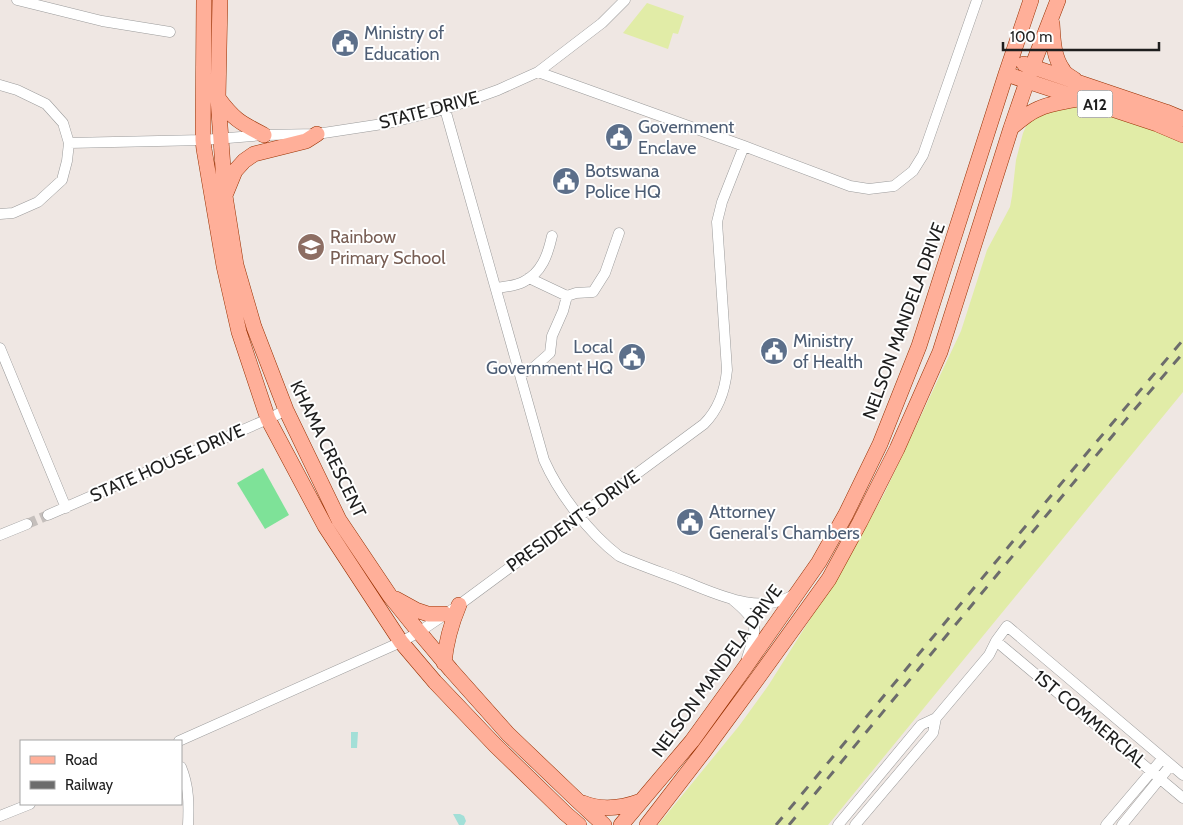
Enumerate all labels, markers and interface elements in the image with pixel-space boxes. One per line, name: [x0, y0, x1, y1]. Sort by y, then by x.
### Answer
scale bar: [1003, 20, 1159, 52]
place label: Ministry of Education: [364, 22, 444, 65]
public building icon: Ministry of Education: [330, 28, 360, 58]
text: 100 m: [1010, 28, 1052, 46]
street label: STATE DRIVE: [377, 86, 481, 134]
road number: A12: [1078, 90, 1112, 118]
place label: Government Enclave: [638, 116, 734, 159]
public building icon: Government Enclave: [604, 122, 634, 152]
place label: Botswana Police HQ: [585, 160, 661, 203]
public building icon: Botswana Police HQ: [551, 166, 581, 196]
street label: NELSON MANDELA DRIVE: [858, 220, 950, 422]
place label: Rainbow Primary School: [330, 226, 446, 269]
school or university icon: Rainbow Primary School: [296, 232, 326, 262]
place label: Ministry of Health: [793, 330, 863, 373]
place label: Local Government HQ: [486, 336, 614, 379]
public building icon: Ministry of Health: [759, 336, 789, 366]
public building icon: Local Government HQ: [617, 342, 647, 372]
street label: KHAMA CRESCENT: [285, 377, 371, 521]
street label: STATE HOUSE DRIVE: [86, 419, 248, 507]
street label: PRESIDENT'S DRIVE: [502, 465, 644, 577]
place label: Attorney General's Chambers: [709, 501, 860, 544]
public building icon: Attorney General's Chambers: [675, 507, 705, 537]
street label: NELSON MANDELA DRIVE: [647, 580, 787, 762]
street label: 1ST COMMERCIAL: [1029, 665, 1151, 773]
legend: [20, 740, 182, 805]
text: Road: [65, 751, 98, 769]
text: Railway: [65, 776, 114, 794]

